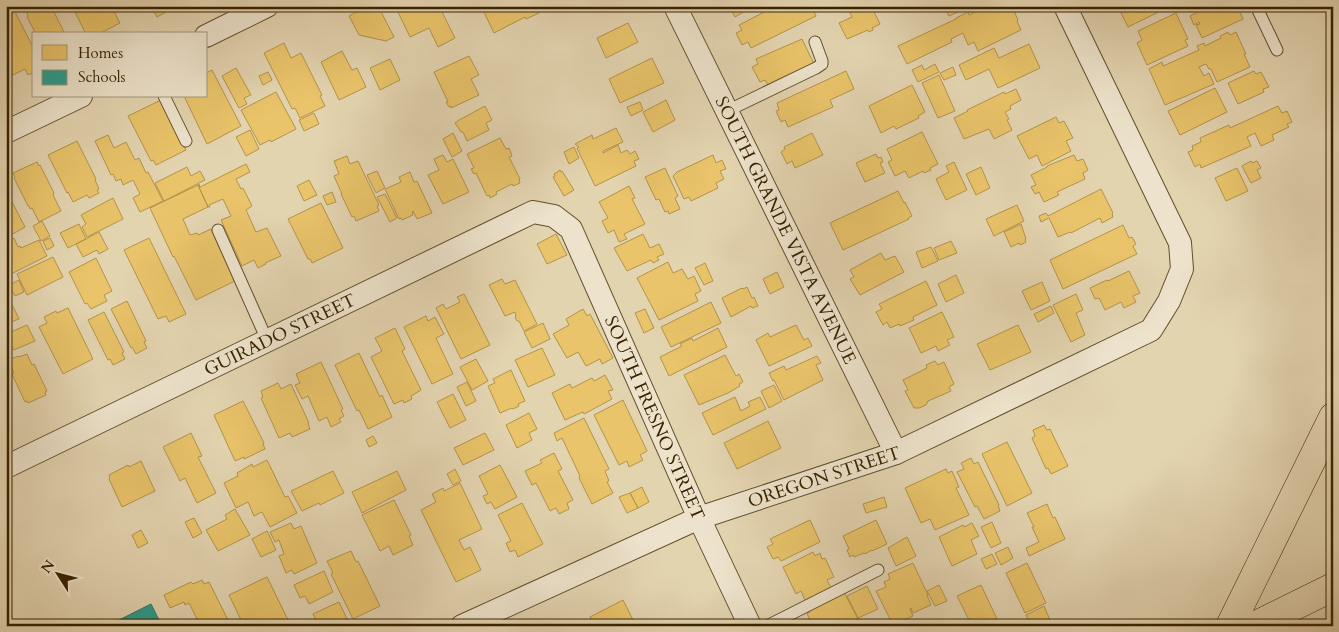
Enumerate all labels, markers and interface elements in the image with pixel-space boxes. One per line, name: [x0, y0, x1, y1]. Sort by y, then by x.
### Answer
legend: [32, 32, 208, 98]
text: Homes: [78, 43, 123, 63]
text: Schools: [78, 67, 126, 87]
street label: SOUTH GRANDE VISTA AVENUE: [709, 92, 862, 368]
street label: GUIRADO STREET: [200, 287, 360, 382]
street label: SOUTH FRESNO STREET: [599, 312, 711, 524]
street label: OREGON STREET: [744, 440, 903, 514]
north arrow: [32, 550, 82, 600]
text: N: [37, 556, 59, 577]

